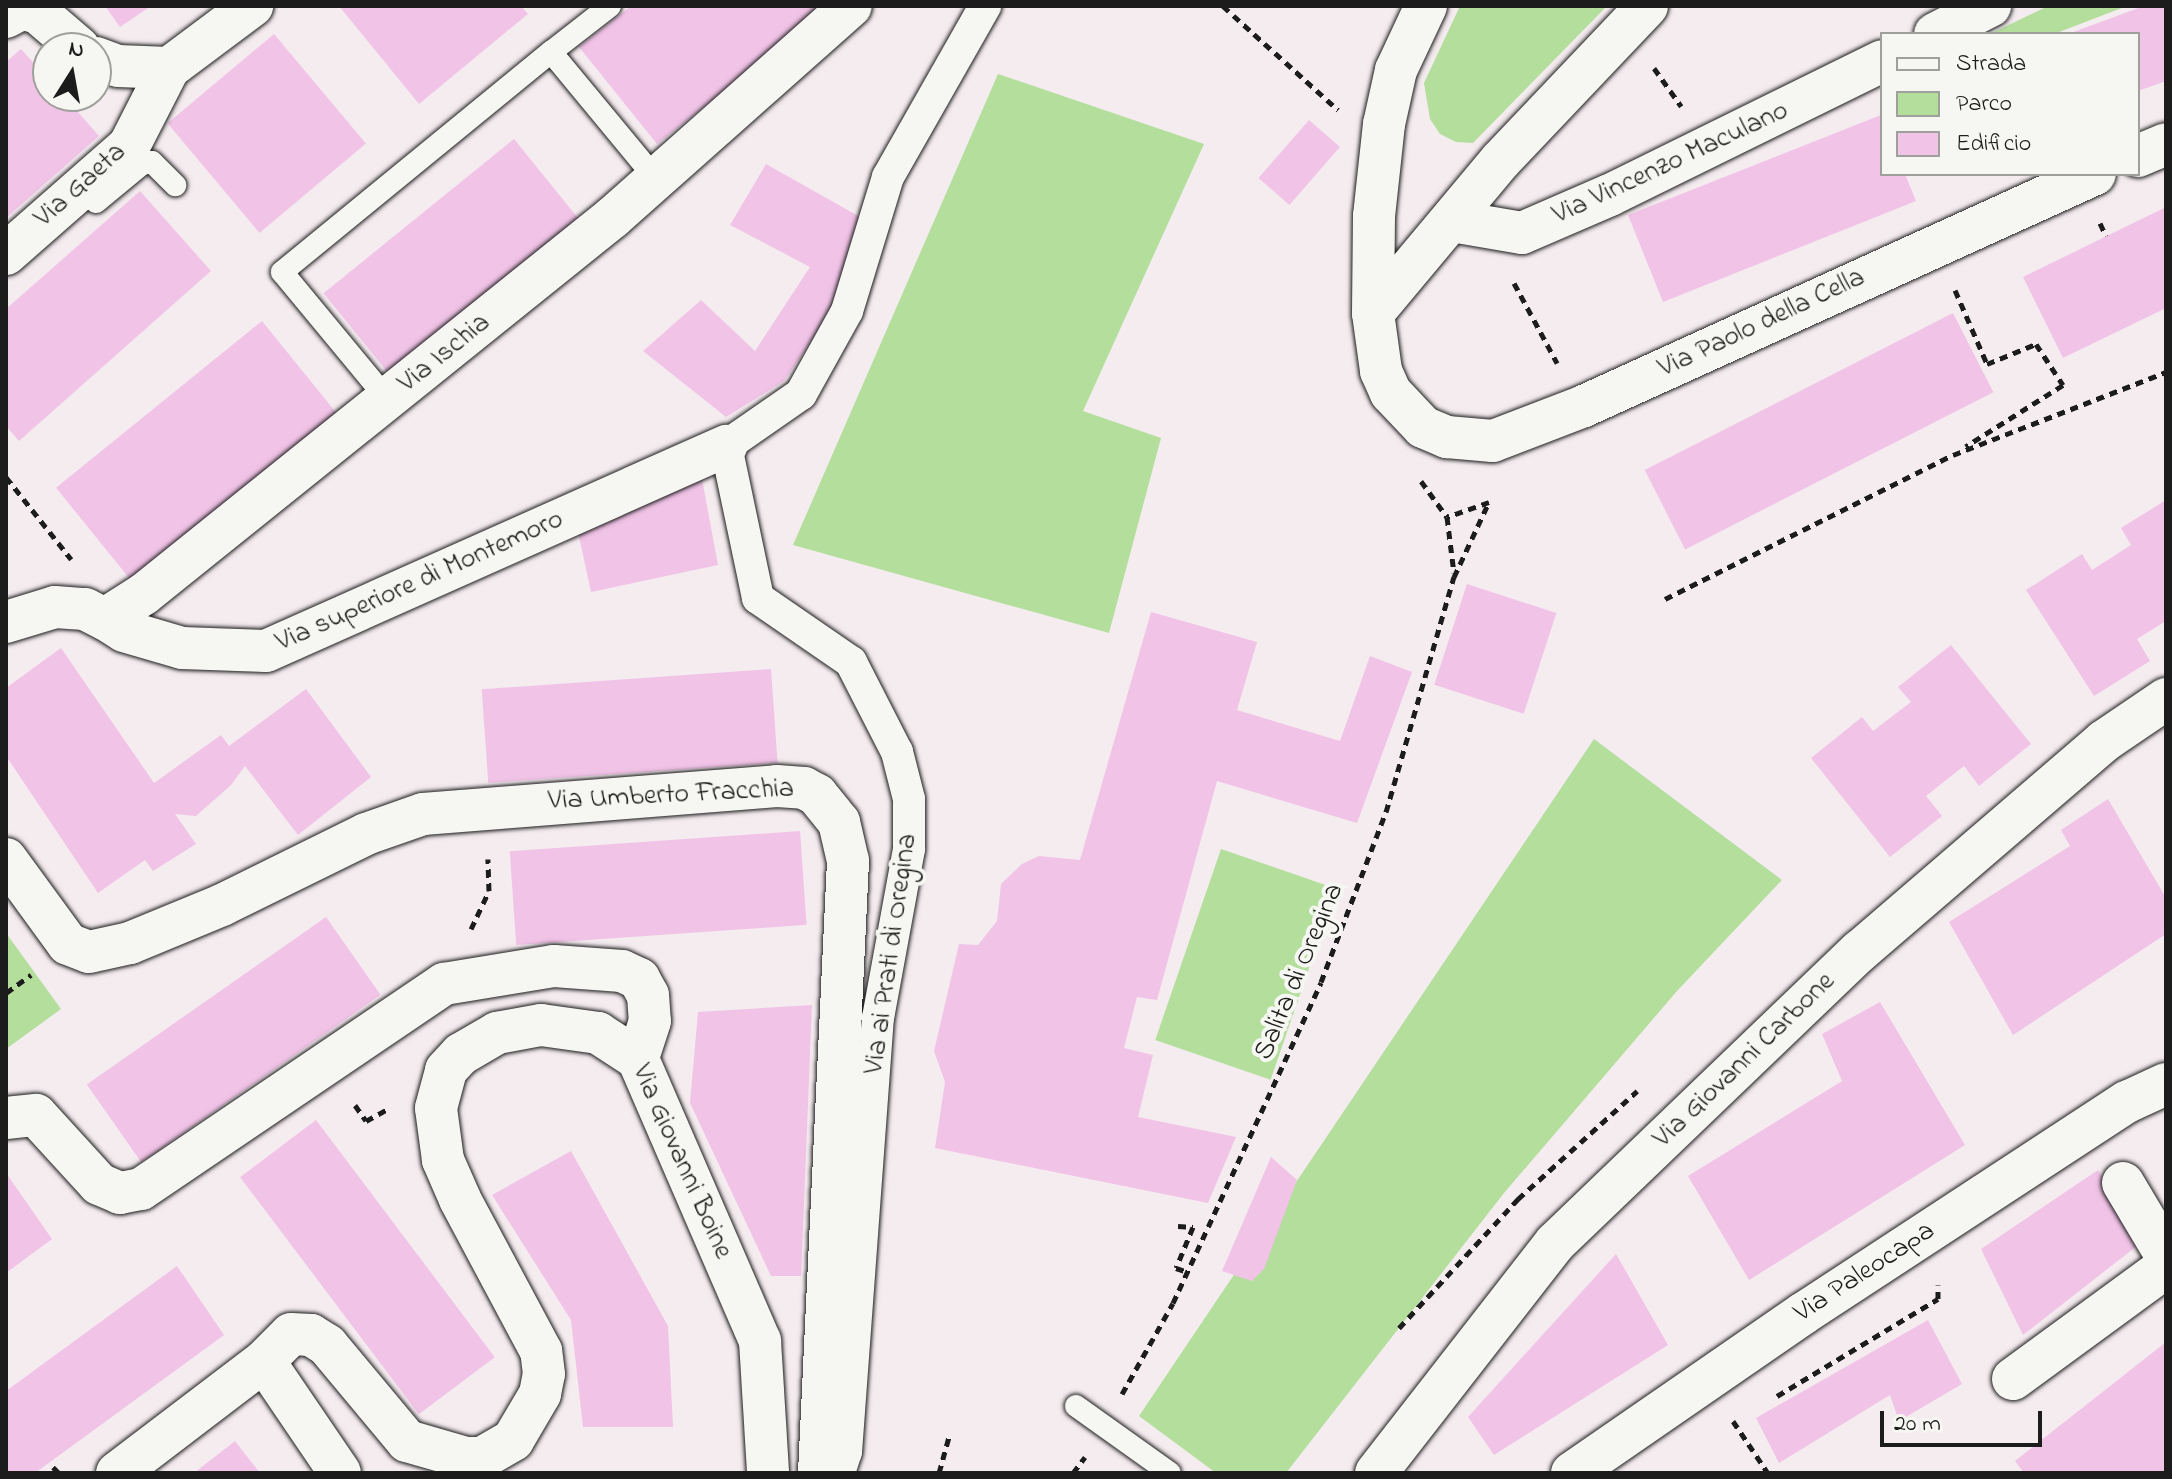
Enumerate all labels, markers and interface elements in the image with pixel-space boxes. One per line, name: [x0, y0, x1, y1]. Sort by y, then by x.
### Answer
north arrow: [32, 32, 112, 112]
legend: [1880, 32, 2140, 176]
text: N: [66, 33, 87, 68]
text: Strada: [1956, 47, 2026, 82]
text: Parco: [1956, 87, 2012, 122]
street label: Via Vincenzo Maculano: [1548, 95, 1794, 233]
text: Edificio: [1956, 127, 2031, 162]
street label: Via Gaeta: [28, 136, 134, 236]
street label: Via Paolo della Cella: [1654, 262, 1870, 386]
street label: Via Ischia: [392, 307, 498, 401]
street label: Via superiore di Montemoro: [271, 503, 569, 661]
street label: Via Umberto Fracchia: [547, 773, 795, 819]
street label: Via ai Prati di Oregina: [858, 832, 926, 1076]
street label: Salita di Oregina: [1248, 879, 1352, 1065]
street label: Via Giovanni Carbone: [1647, 966, 1843, 1156]
street label: Via Giovanni Boine: [623, 1060, 739, 1264]
street label: Via Paleocapa: [1788, 1215, 1942, 1331]
scale bar: [1884, 1395, 2046, 1445]
text: 20 m: [1894, 1407, 1941, 1442]

